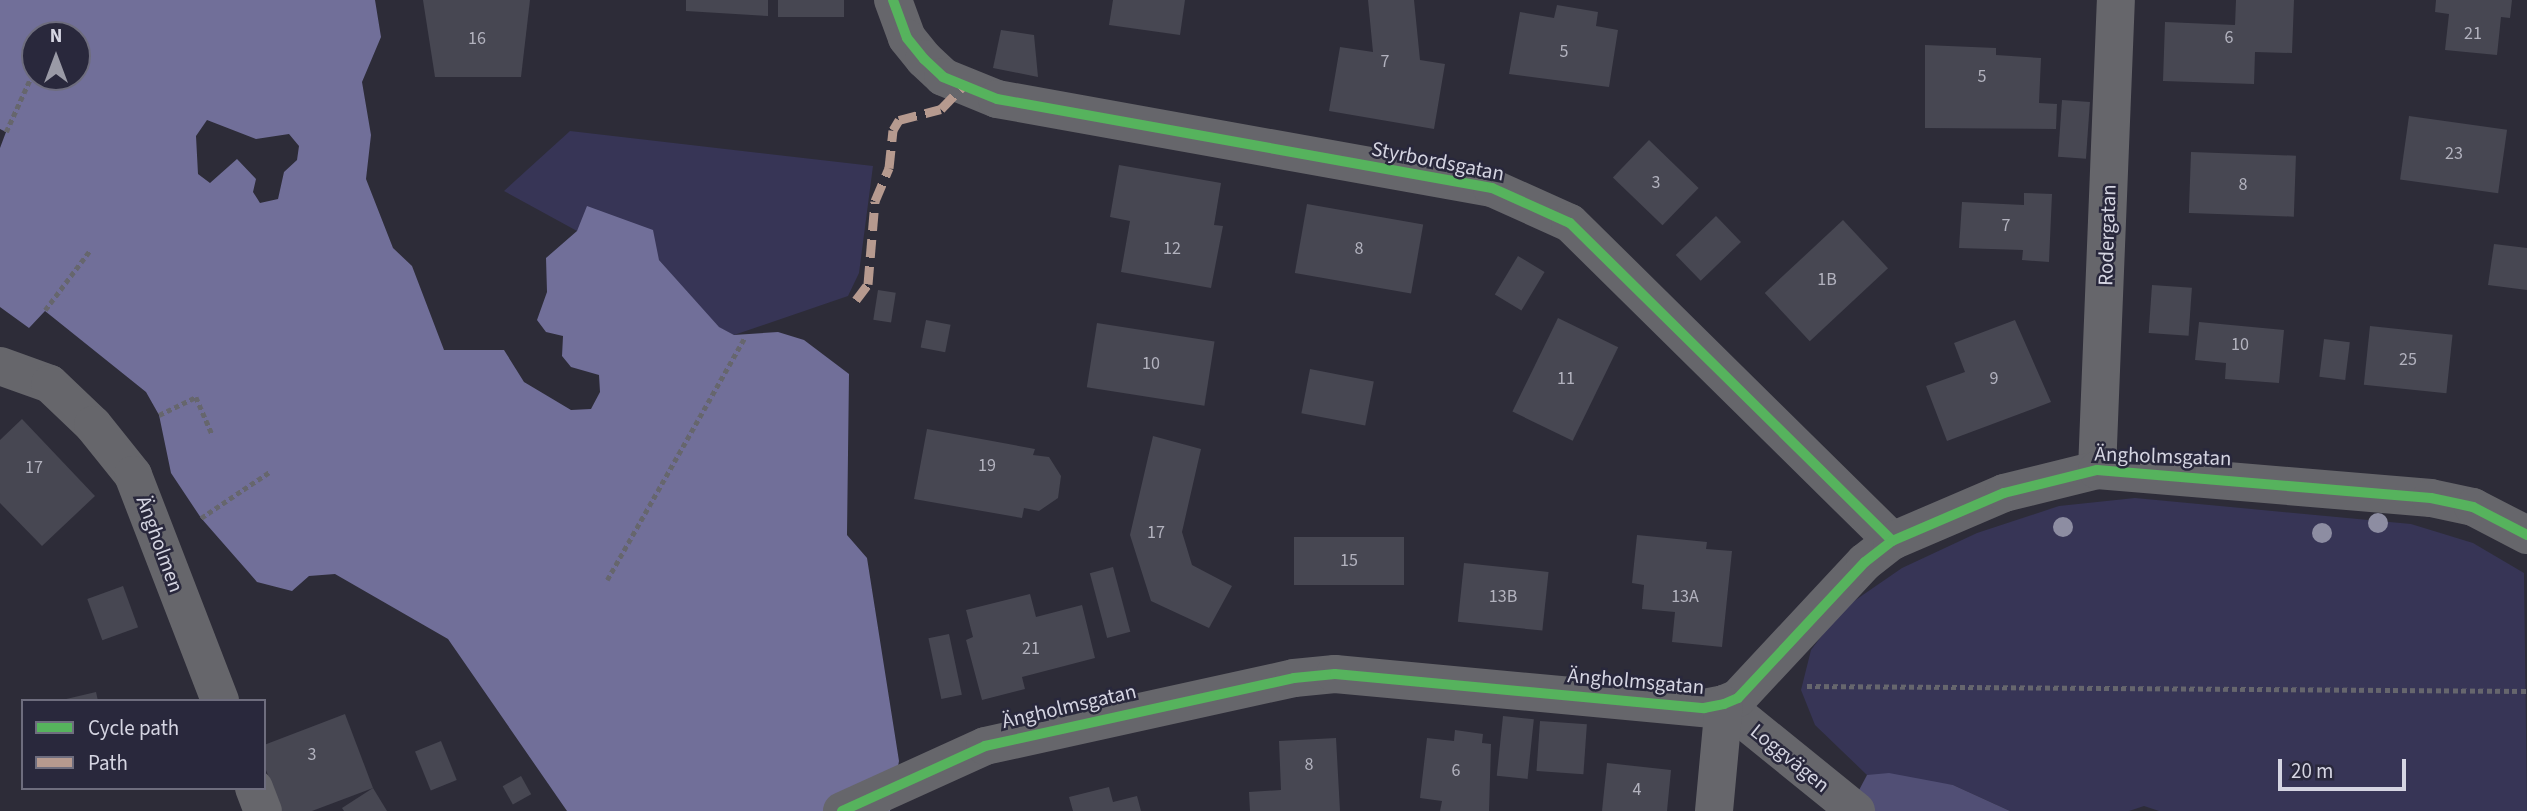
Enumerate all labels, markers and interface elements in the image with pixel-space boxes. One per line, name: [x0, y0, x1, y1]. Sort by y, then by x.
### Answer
north arrow: [21, 21, 91, 91]
text: N: [50, 23, 62, 50]
house number: 21: [2464, 23, 2482, 45]
house number: 6: [2225, 27, 2233, 49]
house number: 16: [468, 28, 486, 50]
house number: 5: [1560, 41, 1568, 63]
house number: 7: [1381, 51, 1389, 73]
house number: 5: [1978, 66, 1986, 88]
street label: Styrbordsgatan: [1369, 136, 1507, 186]
house number: 23: [2445, 143, 2463, 165]
house number: 3: [1652, 172, 1660, 194]
house number: 8: [2239, 174, 2247, 196]
street label: Rodergatan: [2093, 184, 2121, 286]
house number: 7: [2002, 215, 2010, 237]
house number: 12: [1163, 238, 1181, 260]
house number: 8: [1355, 238, 1363, 260]
house number: 1B: [1817, 269, 1837, 291]
house number: 10: [2231, 334, 2249, 356]
house number: 25: [2399, 349, 2417, 371]
house number: 10: [1142, 353, 1160, 375]
house number: 11: [1557, 368, 1575, 390]
house number: 9: [1990, 368, 1998, 390]
street label: Ängholmsgatan: [2094, 441, 2232, 471]
house number: 19: [978, 455, 996, 477]
house number: 17: [25, 457, 43, 479]
street label: Ängholmen: [131, 492, 189, 596]
house number: 17: [1147, 522, 1165, 544]
house number: 15: [1340, 550, 1358, 572]
house number: 13B: [1489, 586, 1517, 608]
house number: 13A: [1671, 586, 1699, 608]
house number: 21: [1022, 638, 1040, 660]
street label: Ängholmsgatan: [1567, 662, 1705, 700]
street label: Ängholmsgatan: [999, 678, 1139, 734]
legend: [21, 699, 266, 790]
text: Cycle path: [88, 713, 179, 743]
street label: Loggvägen: [1745, 718, 1835, 798]
house number: 3: [308, 744, 316, 766]
scale bar: [2282, 744, 2410, 788]
text: Path: [88, 748, 128, 778]
house number: 8: [1305, 754, 1313, 776]
text: 20 m: [2291, 756, 2333, 786]
house number: 6: [1452, 760, 1460, 782]
house number: 4: [1633, 779, 1641, 801]

